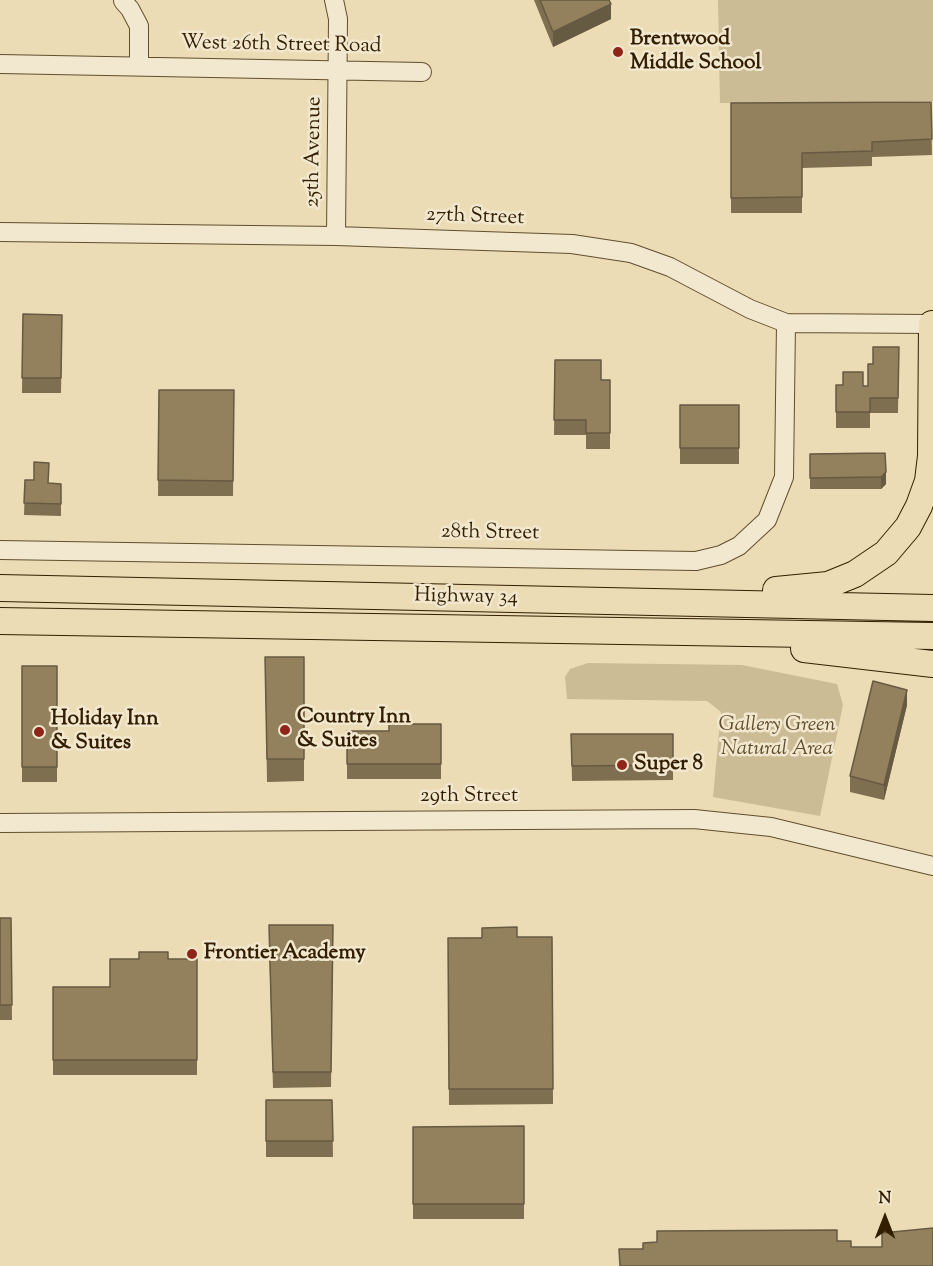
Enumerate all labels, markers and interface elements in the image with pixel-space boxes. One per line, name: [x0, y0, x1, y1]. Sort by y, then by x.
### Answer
place label: Brentwood Middle School: [630, 27, 761, 77]
street label: West 26th Street Road: [180, 32, 382, 60]
marker: Brentwood Middle School: [611, 45, 625, 59]
street label: 25th Avenue: [301, 96, 329, 208]
street label: 27th Street: [425, 204, 525, 232]
street label: 28th Street: [441, 521, 539, 547]
street label: Highway 34: [414, 584, 518, 612]
place label: Country Inn & Suites: [297, 705, 411, 755]
place label: Holiday Inn & Suites: [51, 707, 159, 757]
park label: Gallery Green Natural Area: [718, 713, 836, 763]
marker: Country Inn & Suites: [278, 723, 292, 737]
marker: Holiday Inn & Suites: [32, 725, 46, 739]
place label: Super 8: [634, 752, 703, 778]
marker: Super 8: [615, 758, 629, 772]
street label: 29th Street: [420, 784, 518, 810]
place label: Frontier Academy: [204, 941, 366, 967]
marker: Frontier Academy: [185, 947, 199, 961]
north arrow: [855, 1188, 915, 1248]
text: N: [879, 1188, 891, 1211]

